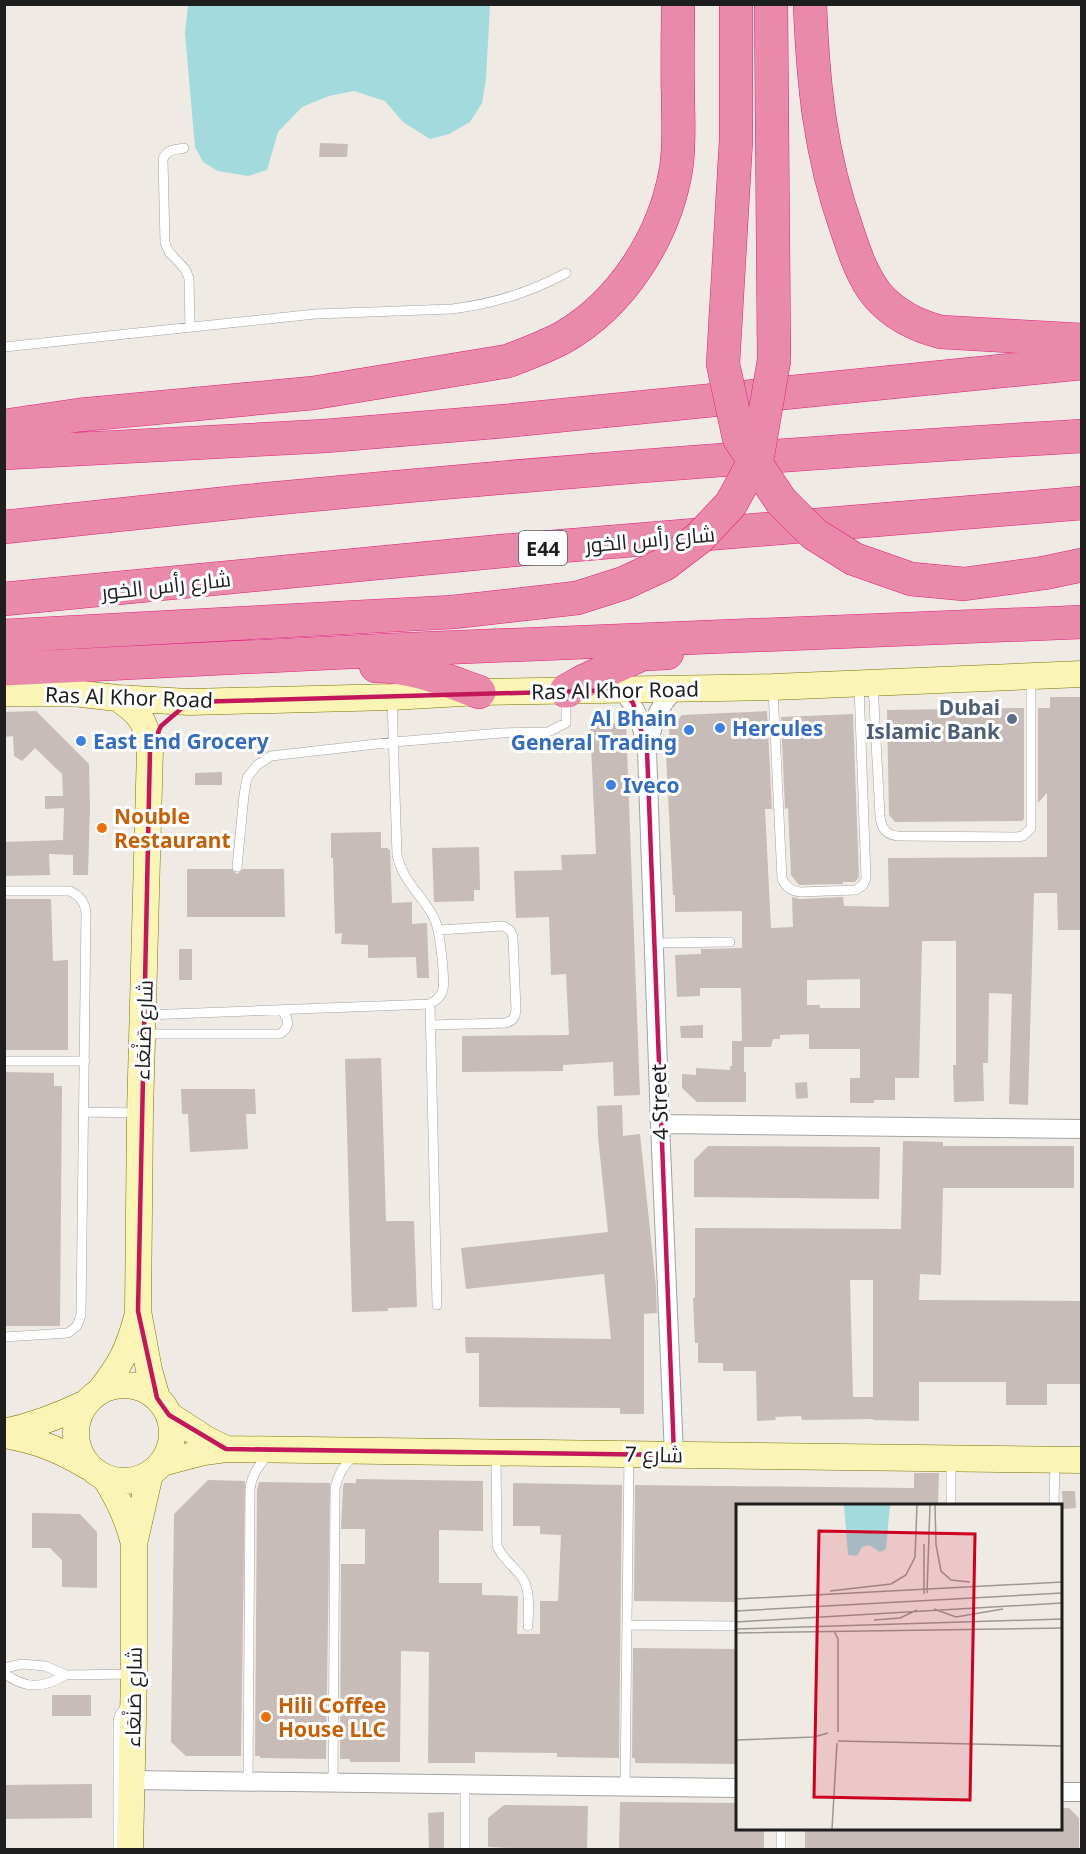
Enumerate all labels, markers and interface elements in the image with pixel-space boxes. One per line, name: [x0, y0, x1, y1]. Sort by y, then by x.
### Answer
street label: شارع رأس الخور: [583, 519, 716, 560]
road number: E44: [519, 531, 567, 565]
street label: شارع رأس الخور: [99, 564, 232, 607]
street label: Ras Al Khor Road: [531, 675, 699, 705]
street label: Ras Al Khor Road: [45, 680, 213, 714]
place label: Dubai Islamic Bank: [866, 693, 1001, 745]
place label: Al Bhain General Trading: [511, 704, 677, 756]
marker: Dubai Islamic Bank: [1005, 712, 1019, 726]
place label: Hercules: [732, 714, 823, 742]
marker: Hercules: [713, 721, 727, 735]
marker: Al Bhain General Trading: [682, 723, 696, 737]
place label: East End Grocery: [93, 727, 269, 755]
marker: East End Grocery: [74, 734, 88, 748]
place label: Iveco: [623, 771, 680, 799]
marker: Iveco: [604, 778, 618, 792]
place label: Nouble Restaurant: [114, 802, 231, 854]
marker: Nouble Restaurant: [95, 821, 109, 835]
street label: شارع صَنْعَاء: [127, 979, 160, 1081]
street label: 4 Street: [644, 1063, 674, 1141]
street label: شارع 7: [625, 1439, 683, 1470]
inset map: [736, 1504, 1062, 1830]
street label: شارع صَنْعَاء: [118, 1647, 149, 1748]
place label: Hili Coffee House LLC: [278, 1691, 386, 1743]
marker: Hili Coffee House LLC: [259, 1710, 273, 1724]

